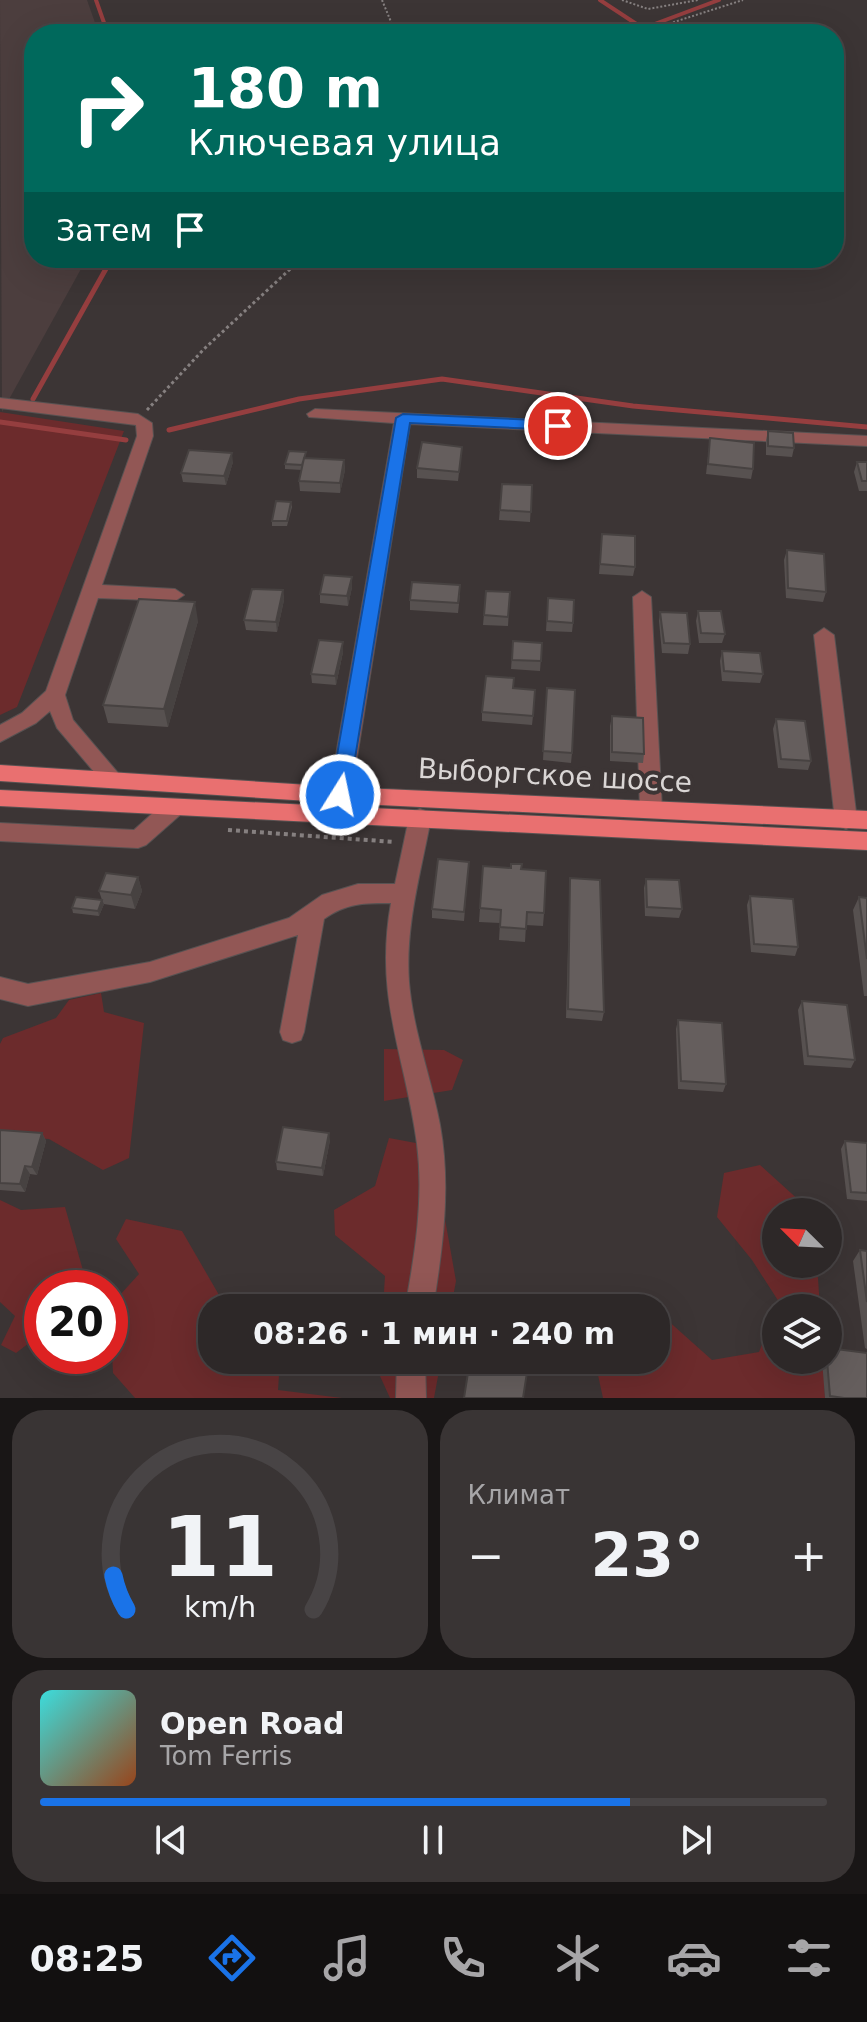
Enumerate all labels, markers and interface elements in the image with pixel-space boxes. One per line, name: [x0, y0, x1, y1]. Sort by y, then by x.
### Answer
text: 180 m: [188, 55, 383, 120]
icon: right: [56, 56, 160, 160]
text: Ключевая улица: [188, 122, 501, 163]
icon: arrive: [168, 208, 212, 252]
text: Затем: [56, 213, 152, 248]
pin: [524, 392, 592, 460]
icon: arrive: [536, 404, 580, 448]
street label: Выборгское шоссе: [417, 752, 693, 799]
position arrow: [298, 753, 382, 837]
north arrow: [762, 1198, 842, 1278]
map controls: [762, 1198, 842, 1374]
speed limit sign: 20: [24, 1270, 128, 1374]
button: layers: [762, 1294, 842, 1374]
text: 08:26 · 1 мин · 240 m: [253, 1316, 615, 1351]
text: Климат: [468, 1480, 570, 1510]
text: 11: [162, 1499, 278, 1596]
text: 23°: [591, 1520, 704, 1590]
text: −: [468, 1530, 504, 1581]
text: +: [790, 1530, 827, 1581]
text: km/h: [184, 1590, 256, 1624]
text: Open Road: [160, 1706, 345, 1741]
text: Tom Ferris: [160, 1741, 292, 1771]
icon: previous: [149, 1818, 193, 1862]
icon: pause: [411, 1818, 455, 1862]
icon: next: [674, 1818, 718, 1862]
icon: directions: [204, 1930, 260, 1986]
icon: music: [319, 1930, 375, 1986]
icon: phone: [435, 1930, 491, 1986]
icon: climate: [550, 1930, 606, 1986]
icon: car: [666, 1930, 722, 1986]
icon: filters: [781, 1930, 837, 1986]
text: 08:25: [30, 1938, 144, 1979]

